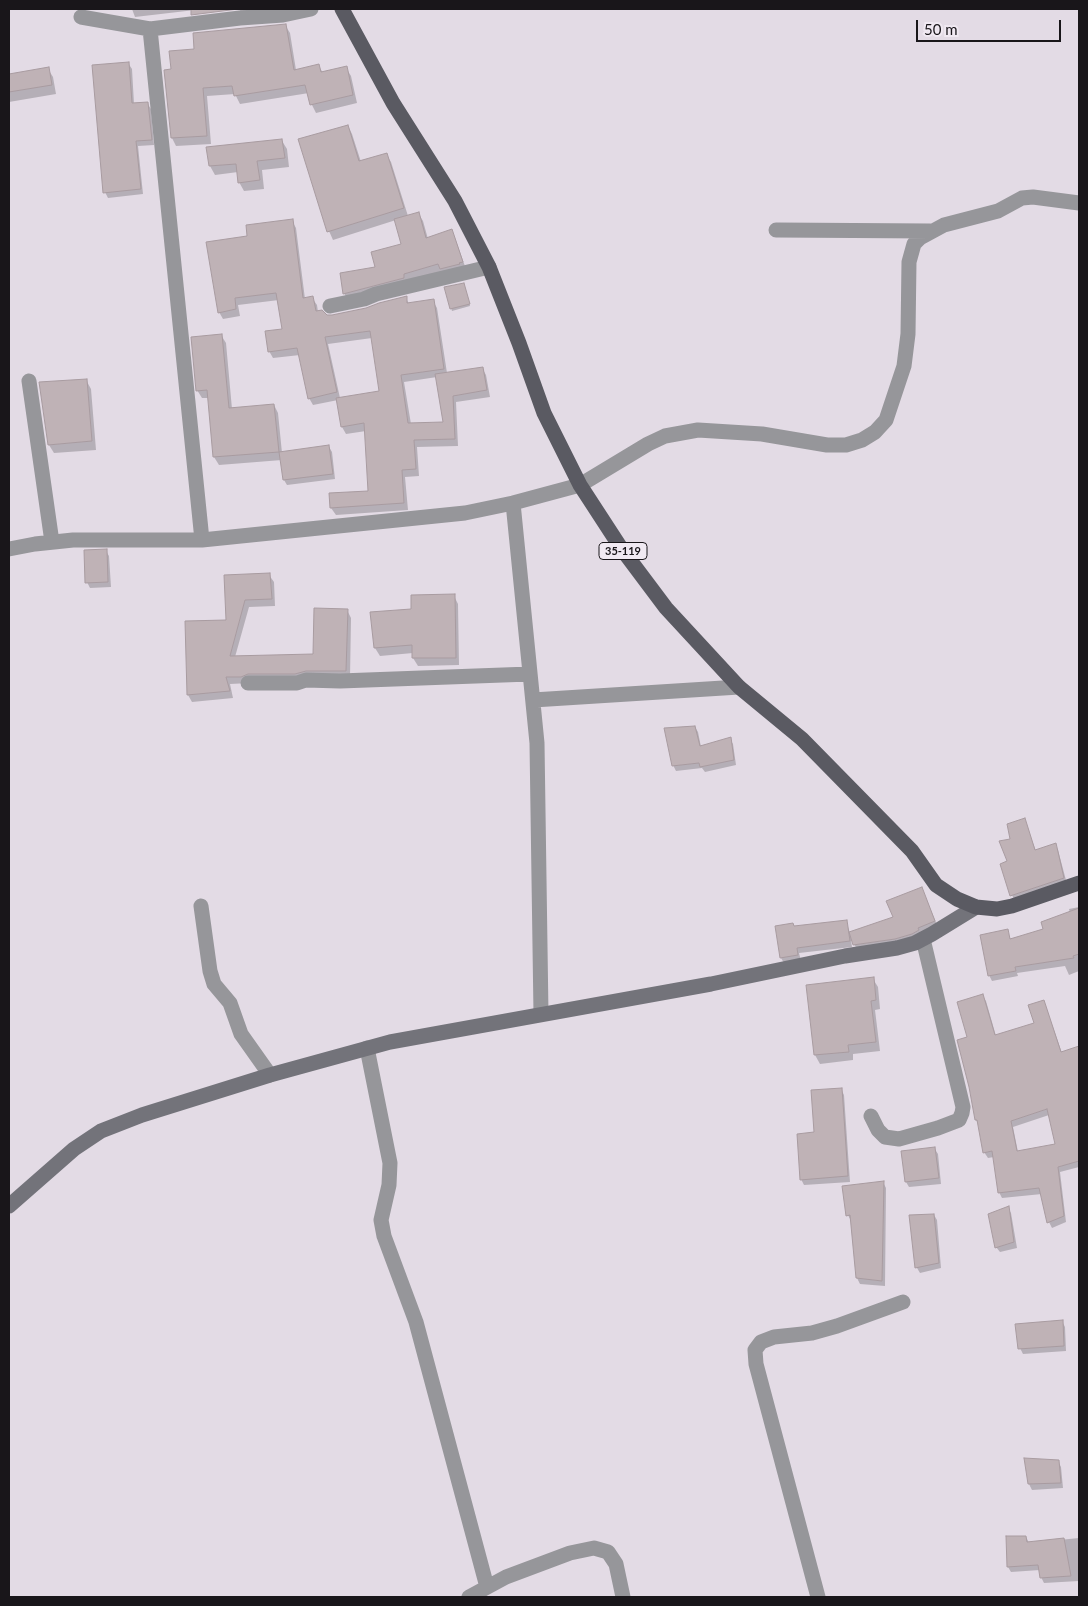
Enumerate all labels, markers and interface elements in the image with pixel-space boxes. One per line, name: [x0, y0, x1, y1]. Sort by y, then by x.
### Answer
scale bar: [918, 10, 1063, 42]
text: 50 m: [924, 20, 958, 38]
road number: 35-119: [599, 542, 647, 560]

